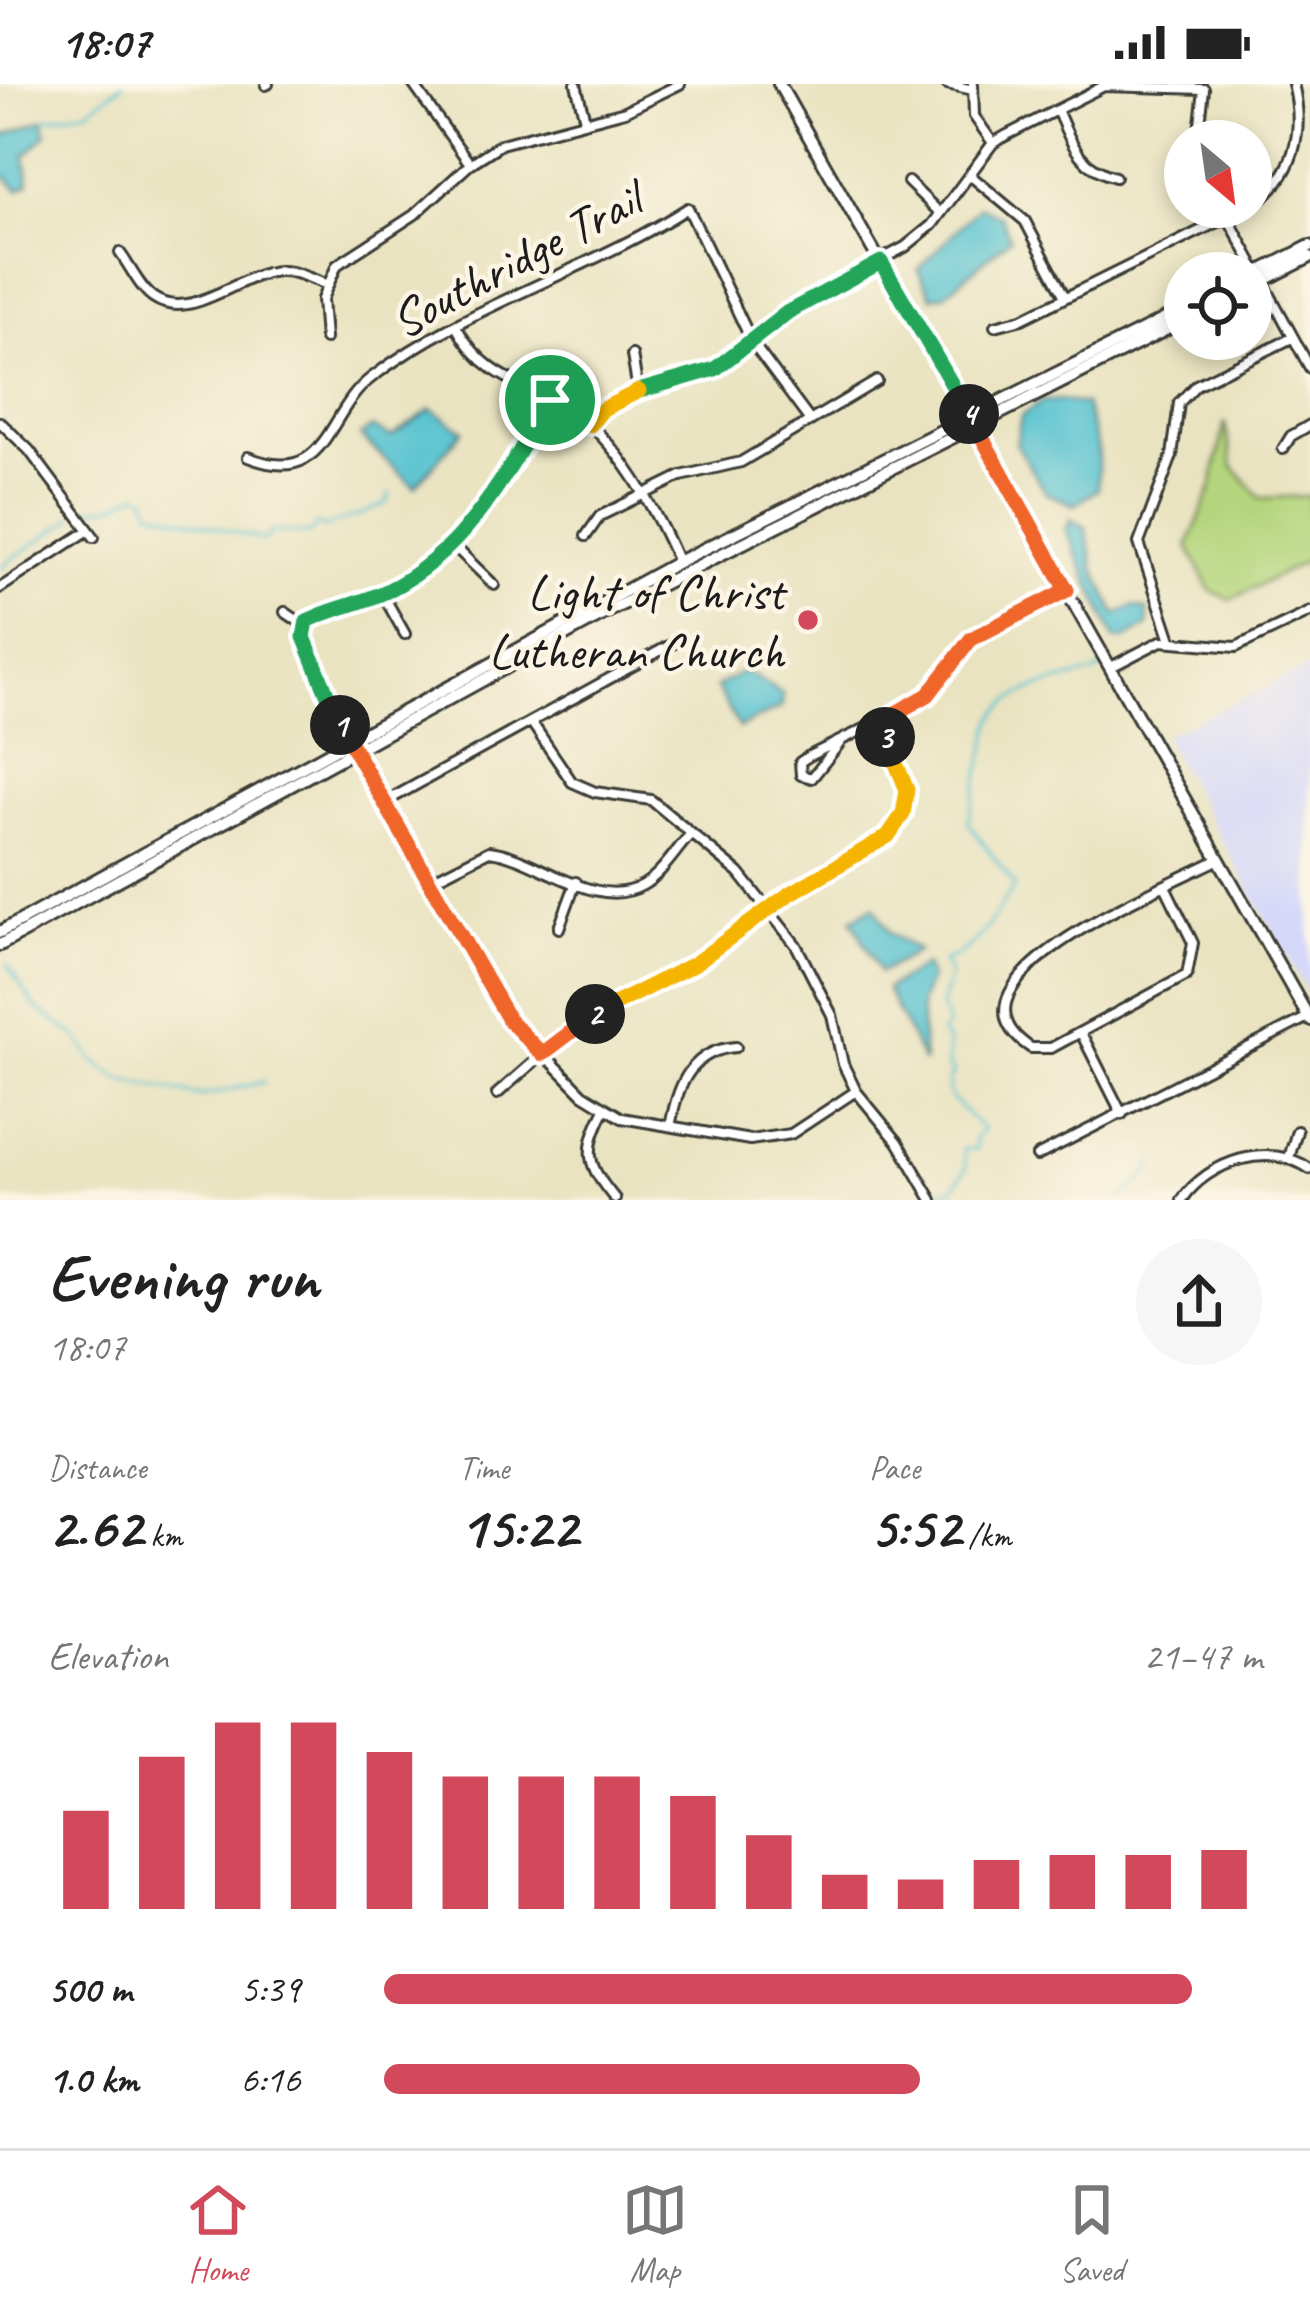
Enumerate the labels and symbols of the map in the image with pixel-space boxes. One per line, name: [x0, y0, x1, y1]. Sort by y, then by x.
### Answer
north arrow: [1164, 120, 1272, 228]
street label: Southridge Trail: [380, 163, 659, 352]
pin: [499, 349, 601, 451]
pin: 4: [939, 384, 999, 444]
place label: Light of Christ Lutheran Church: [489, 560, 789, 683]
marker: Light of Christ Lutheran Church: [795, 607, 821, 633]
pin: 1: [310, 695, 370, 755]
pin: 3: [855, 707, 915, 767]
pin: 2: [565, 984, 625, 1044]

